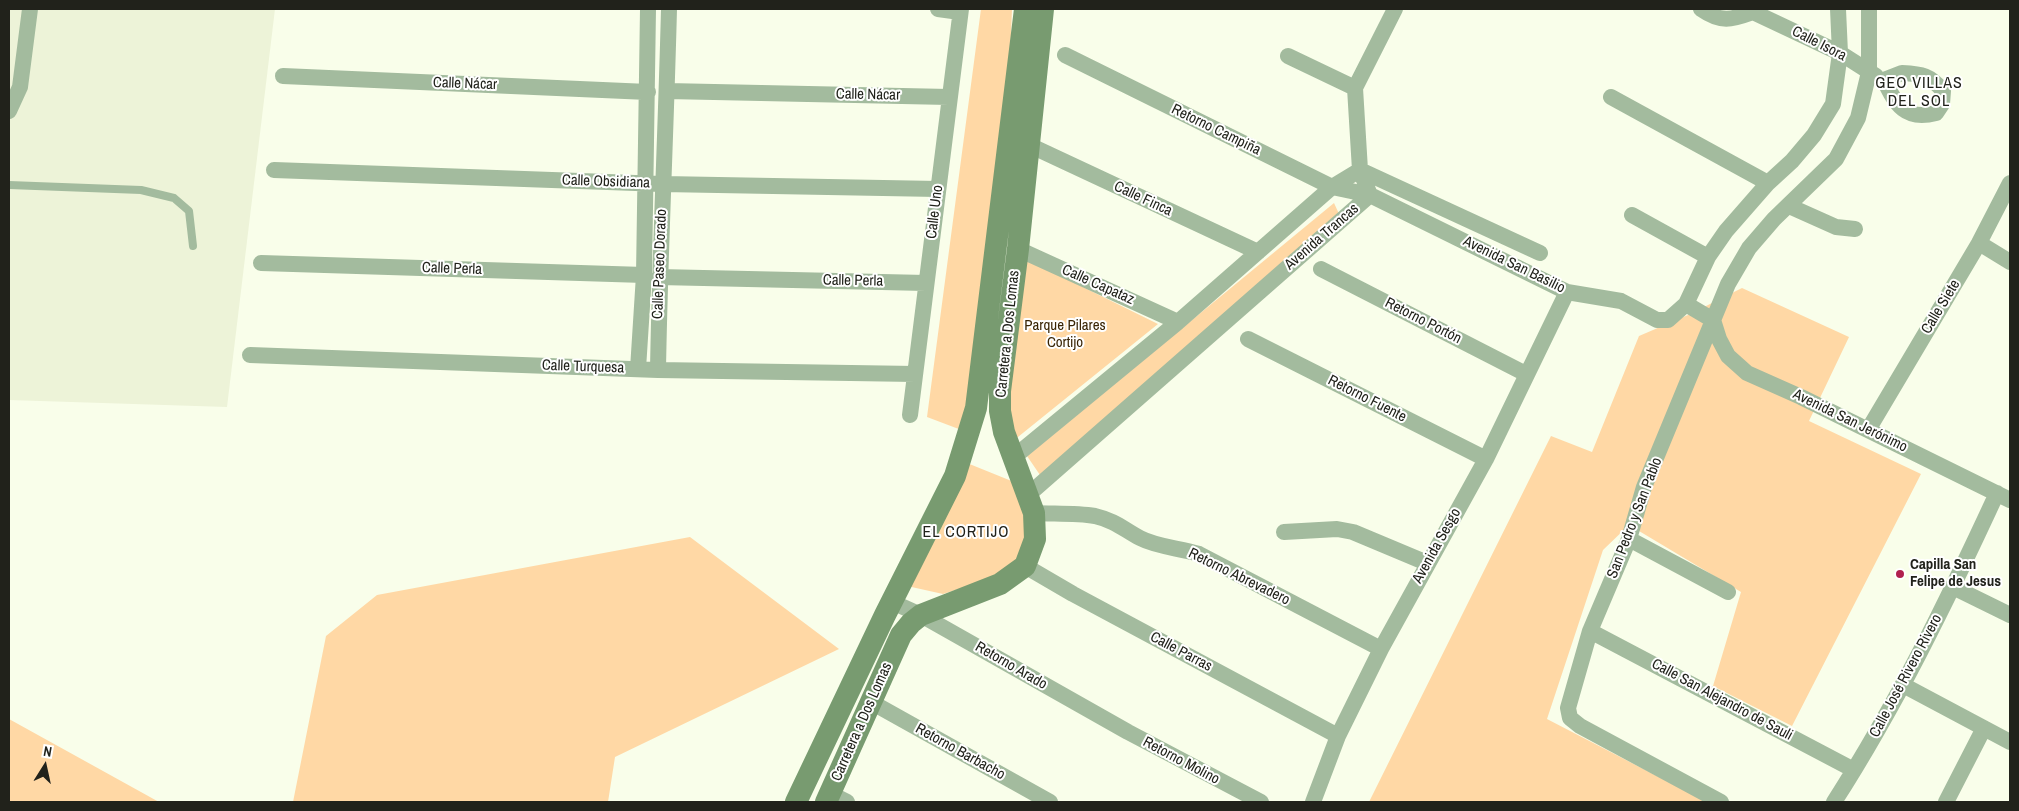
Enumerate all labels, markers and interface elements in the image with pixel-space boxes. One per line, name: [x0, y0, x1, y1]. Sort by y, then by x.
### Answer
street label: Calle Isora: [1789, 23, 1849, 65]
street label: Calle Nácar: [433, 74, 497, 94]
district label: GEO VILLAS DEL SOL: [1874, 74, 1964, 112]
street label: Calle Nácar: [836, 85, 900, 105]
street label: Retorno Campiña: [1168, 101, 1264, 159]
street label: Calle Obsidiana: [562, 171, 650, 193]
street label: Calle Finca: [1111, 178, 1175, 220]
street label: Calle Uno: [923, 184, 947, 240]
street label: Avenida Trancas: [1281, 200, 1363, 274]
street label: Calle Paseo Dorado: [649, 209, 671, 319]
street label: Avenida San Basilio: [1460, 233, 1568, 297]
street label: Calle Perla: [422, 259, 482, 279]
street label: Calle Capataz: [1059, 261, 1137, 309]
street label: Carretera a Dos Lomas: [992, 269, 1024, 399]
street label: Calle Perla: [823, 271, 883, 291]
street label: Calle Siete: [1918, 277, 1964, 337]
street label: Retorno Portón: [1382, 294, 1464, 348]
park label: Parque Pilares Cortijo: [1024, 317, 1106, 352]
street label: Calle Turquesa: [542, 357, 624, 377]
street label: Retorno Fuente: [1325, 372, 1409, 426]
street label: Avenida San Jerónimo: [1790, 386, 1910, 456]
street label: San Pedro y San Pablo: [1604, 455, 1666, 581]
street label: Avenida Sesgo: [1409, 505, 1465, 587]
district label: EL CORTIJO: [921, 523, 1011, 543]
street label: Retorno Abrevadero: [1185, 545, 1293, 609]
place label: Capilla San Felipe de Jesus: [1910, 556, 2001, 591]
marker: Capilla San Felipe de Jesus: [1894, 568, 1906, 580]
street label: Calle José Rivero Rivero: [1866, 611, 1946, 741]
street label: Calle Parras: [1147, 628, 1215, 676]
street label: Retorno Arado: [972, 638, 1050, 694]
street label: Calle San Alejandro de Sauli: [1648, 655, 1796, 745]
street label: Carretera a Dos Lomas: [828, 660, 896, 784]
street label: Retorno Barbacho: [912, 720, 1008, 784]
street label: Retorno Molino: [1140, 733, 1222, 789]
north arrow: [20, 741, 70, 791]
text: N: [42, 742, 53, 761]

